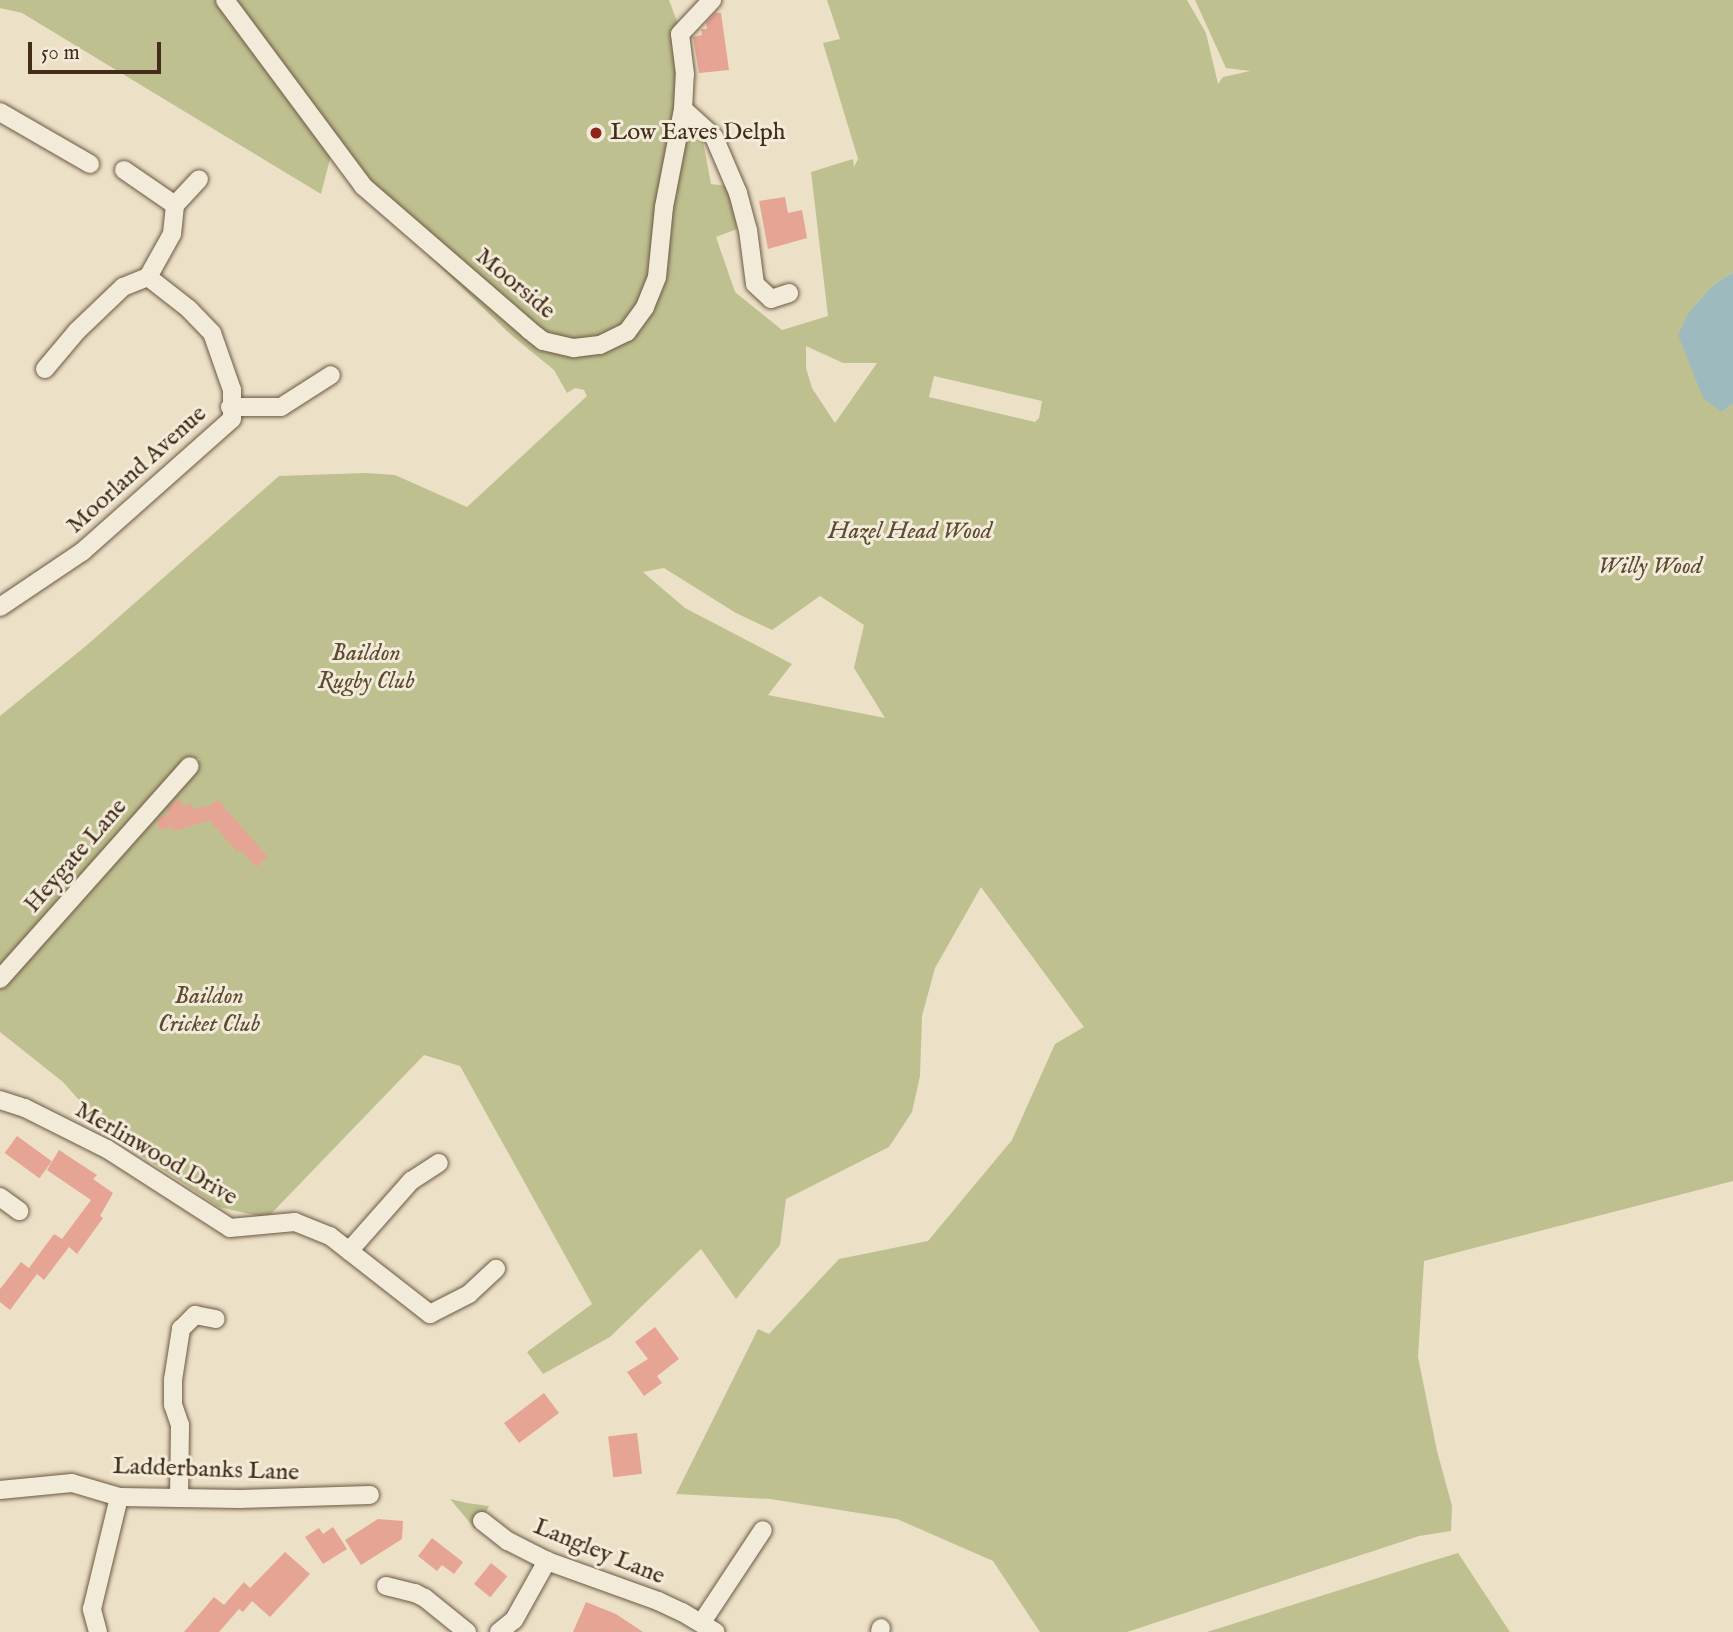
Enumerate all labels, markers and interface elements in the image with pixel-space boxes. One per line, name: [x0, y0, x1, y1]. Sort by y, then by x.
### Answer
scale bar: [32, 28, 164, 72]
text: 50 m: [41, 40, 80, 67]
place label: Low Eaves Delph: [610, 119, 785, 147]
marker: Low Eaves Delph: [588, 125, 604, 141]
street label: Moorside: [469, 242, 561, 326]
street label: Moorland Avenue: [61, 400, 213, 540]
park label: Hazel Head Wood: [828, 518, 992, 546]
park label: Willy Wood: [1598, 553, 1702, 581]
park label: Baildon Rugby Club: [317, 640, 415, 696]
street label: Heygate Lane: [19, 793, 133, 919]
park label: Baildon Cricket Club: [158, 983, 260, 1039]
street label: Merlinwood Drive: [70, 1096, 242, 1212]
street label: Ladderbanks Lane: [112, 1452, 300, 1488]
street label: Langley Lane: [529, 1513, 669, 1591]

